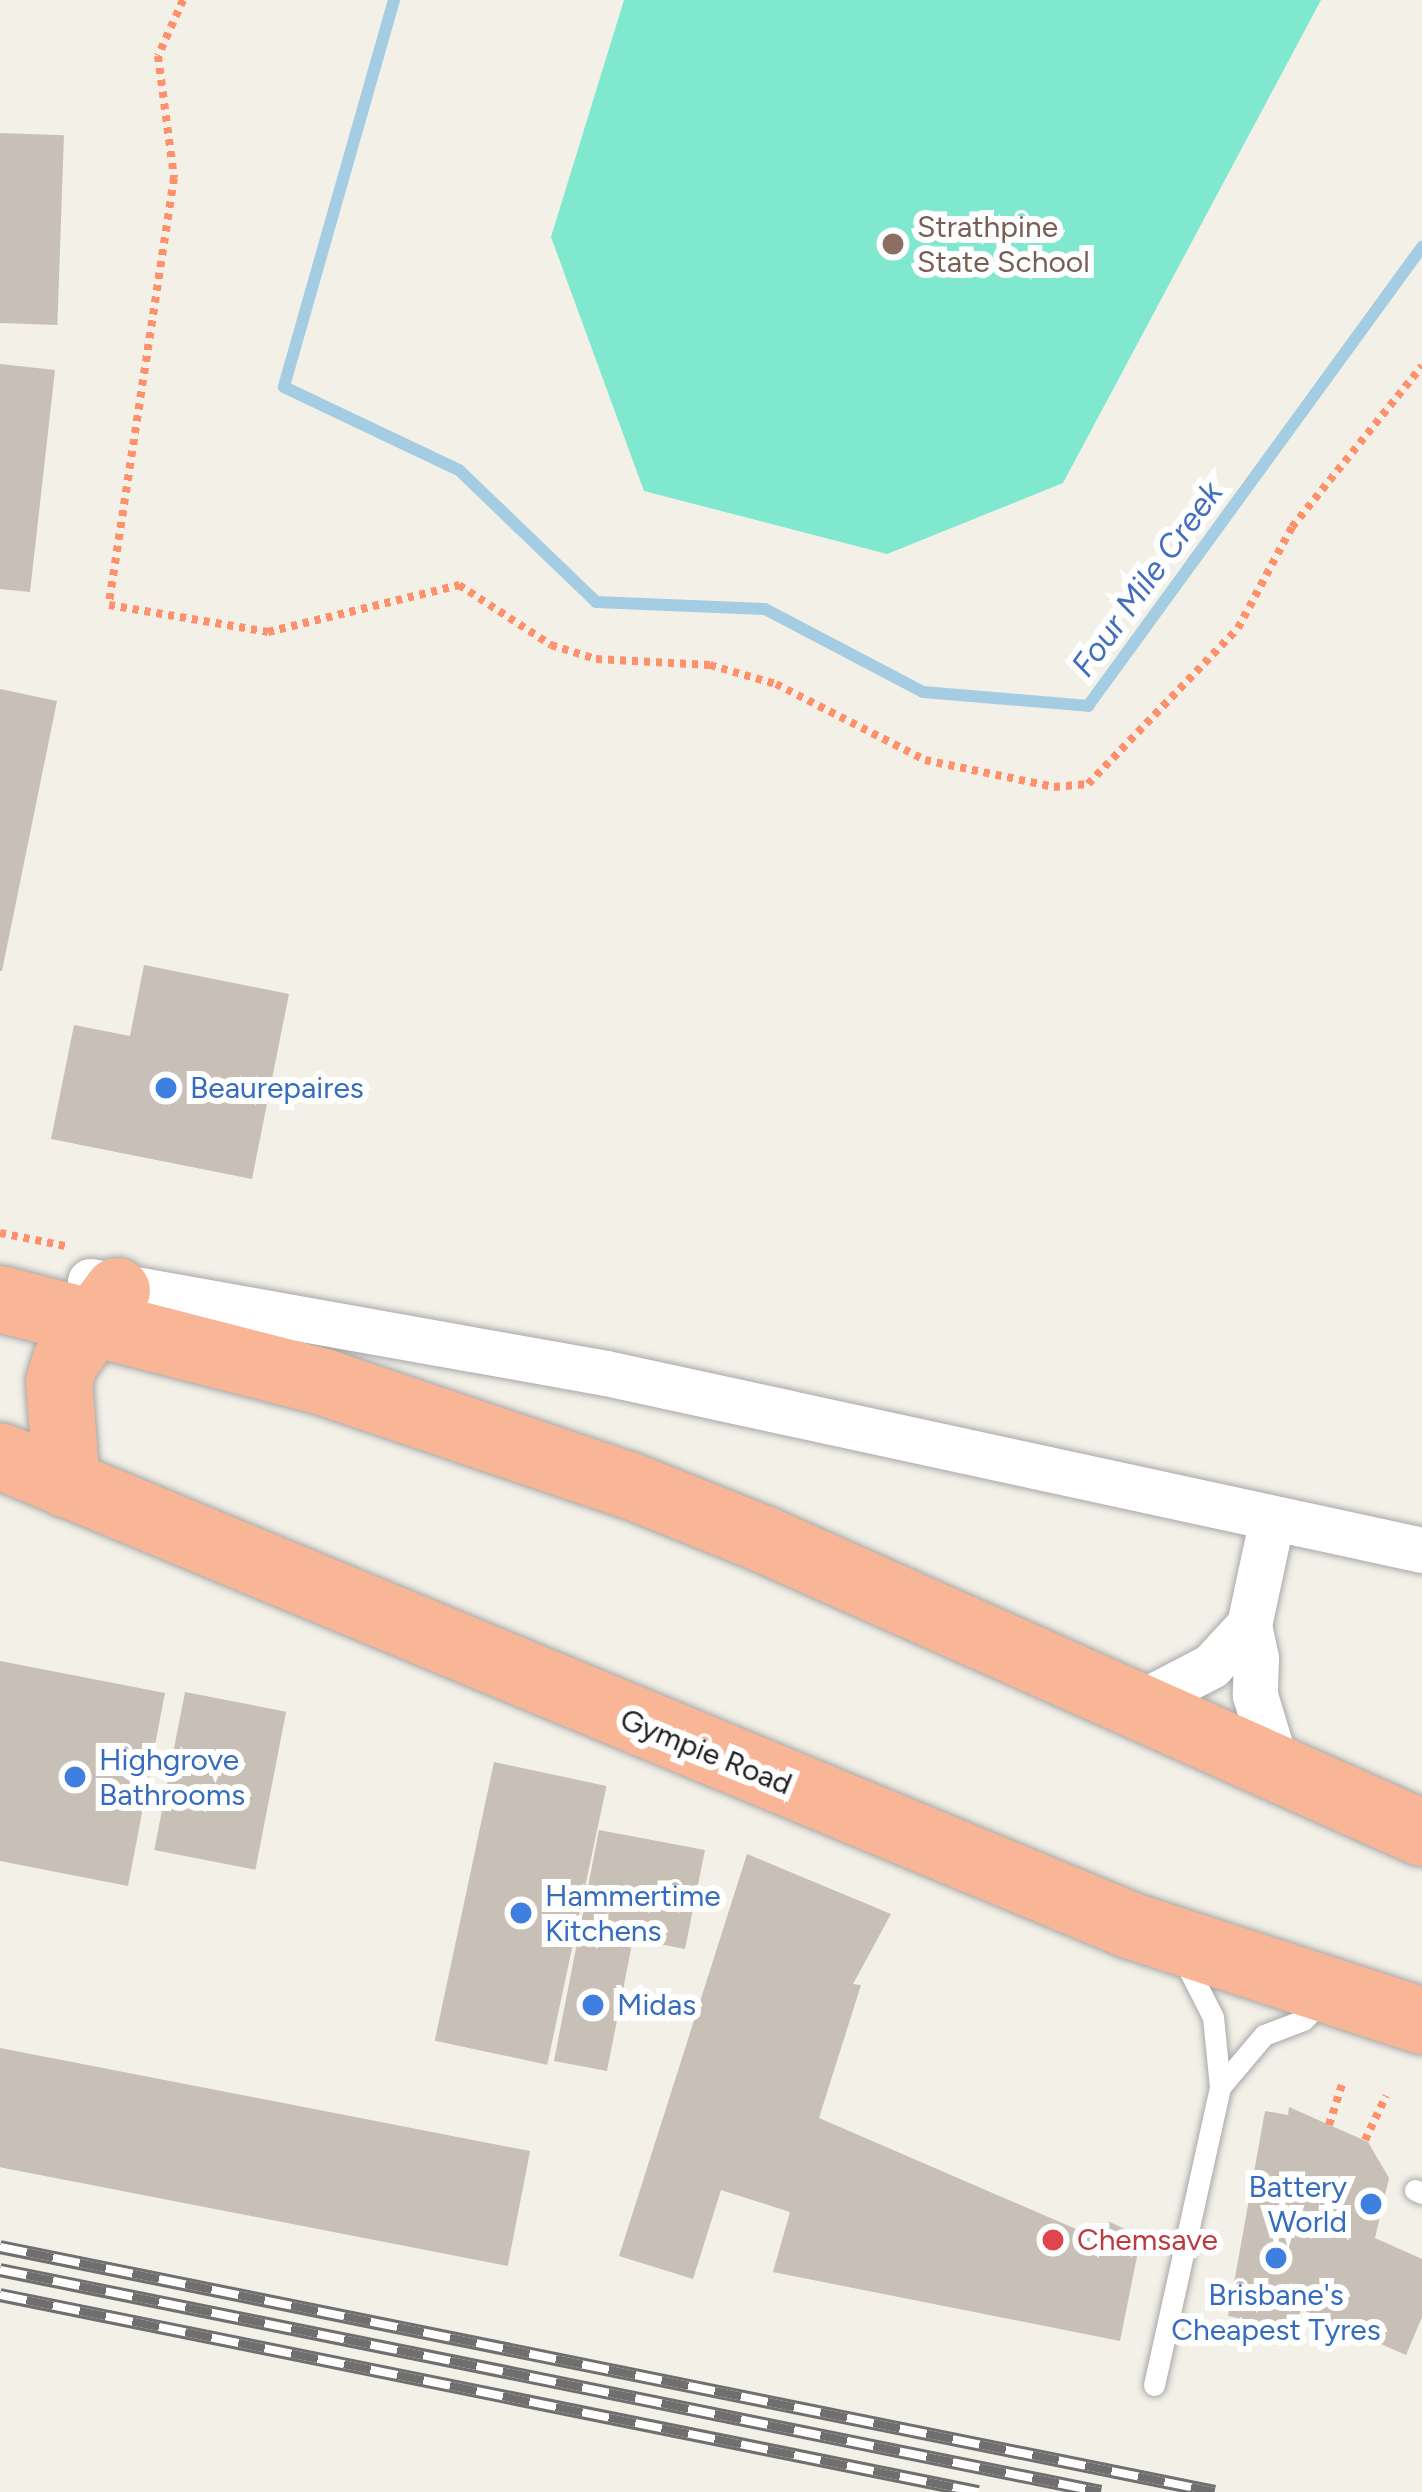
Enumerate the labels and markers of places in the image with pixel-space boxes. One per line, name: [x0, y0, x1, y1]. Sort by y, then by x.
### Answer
place label: Strathpine State School: [917, 209, 1090, 280]
marker: Strathpine State School: [880, 231, 906, 257]
place label: Beaurepaires: [190, 1070, 364, 1106]
marker: Beaurepaires: [153, 1075, 179, 1101]
place label: Highgrove Bathrooms: [99, 1742, 245, 1812]
marker: Highgrove Bathrooms: [62, 1764, 88, 1790]
place label: Hammertime Kitchens: [545, 1878, 721, 1948]
marker: Hammertime Kitchens: [508, 1900, 534, 1926]
place label: Midas: [617, 1987, 696, 2023]
marker: Midas: [580, 1992, 606, 2018]
place label: Battery World: [1248, 2169, 1347, 2240]
marker: Battery World: [1358, 2191, 1384, 2217]
place label: Chemsave: [1077, 2222, 1218, 2258]
marker: Chemsave: [1040, 2227, 1066, 2253]
marker: Brisbane's Cheapest Tyres: [1263, 2245, 1289, 2271]
place label: Brisbane's Cheapest Tyres: [1171, 2277, 1381, 2348]

